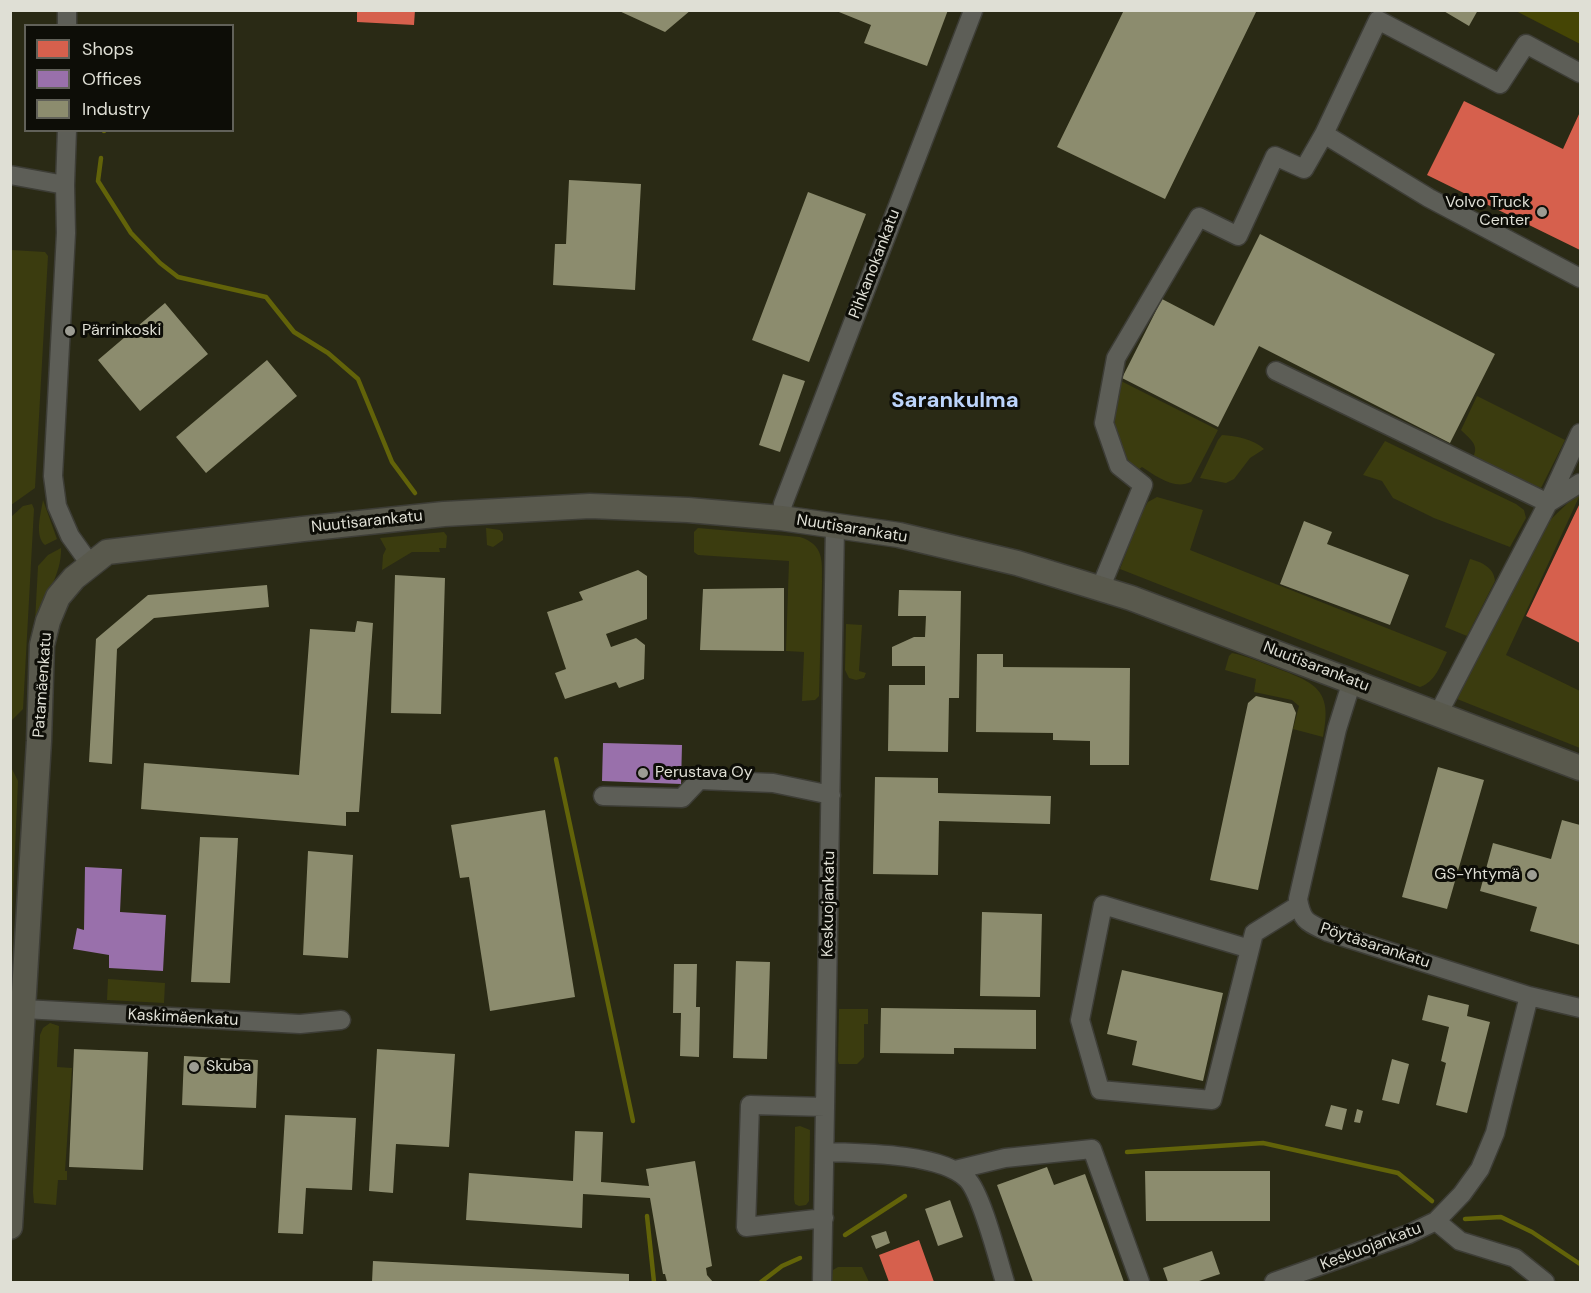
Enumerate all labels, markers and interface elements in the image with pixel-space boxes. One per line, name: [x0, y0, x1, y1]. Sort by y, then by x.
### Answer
legend: [24, 24, 234, 132]
text: Shops: [82, 37, 134, 61]
text: Offices: [82, 67, 142, 91]
text: Industry: [82, 97, 151, 121]
place label: Volvo Truck Center: [1445, 193, 1530, 231]
marker: Volvo Truck Center: [1535, 205, 1549, 219]
street label: Pihkanokankatu: [845, 207, 905, 321]
place label: Pärrinkoski: [82, 321, 161, 341]
marker: Pärrinkoski: [63, 324, 77, 338]
district label: Sarankulma: [891, 388, 1019, 414]
street label: Nuutisarankatu: [310, 507, 424, 537]
street label: Nuutisarankatu: [795, 511, 909, 547]
street label: Patamäenkatu: [30, 632, 56, 738]
street label: Nuutisarankatu: [1260, 638, 1372, 696]
place label: Perustava Oy: [655, 763, 753, 783]
marker: Perustava Oy: [636, 766, 650, 780]
street label: Keskuojankatu: [818, 851, 840, 957]
place label: GS-Yhtymä: [1434, 865, 1520, 885]
marker: GS-Yhtymä: [1525, 868, 1539, 882]
street label: Pöytäsarankatu: [1318, 919, 1432, 973]
street label: Kaskimäenkatu: [127, 1006, 239, 1030]
place label: Skuba: [206, 1057, 251, 1077]
marker: Skuba: [187, 1060, 201, 1074]
street label: Keskuojankatu: [1318, 1219, 1424, 1275]

